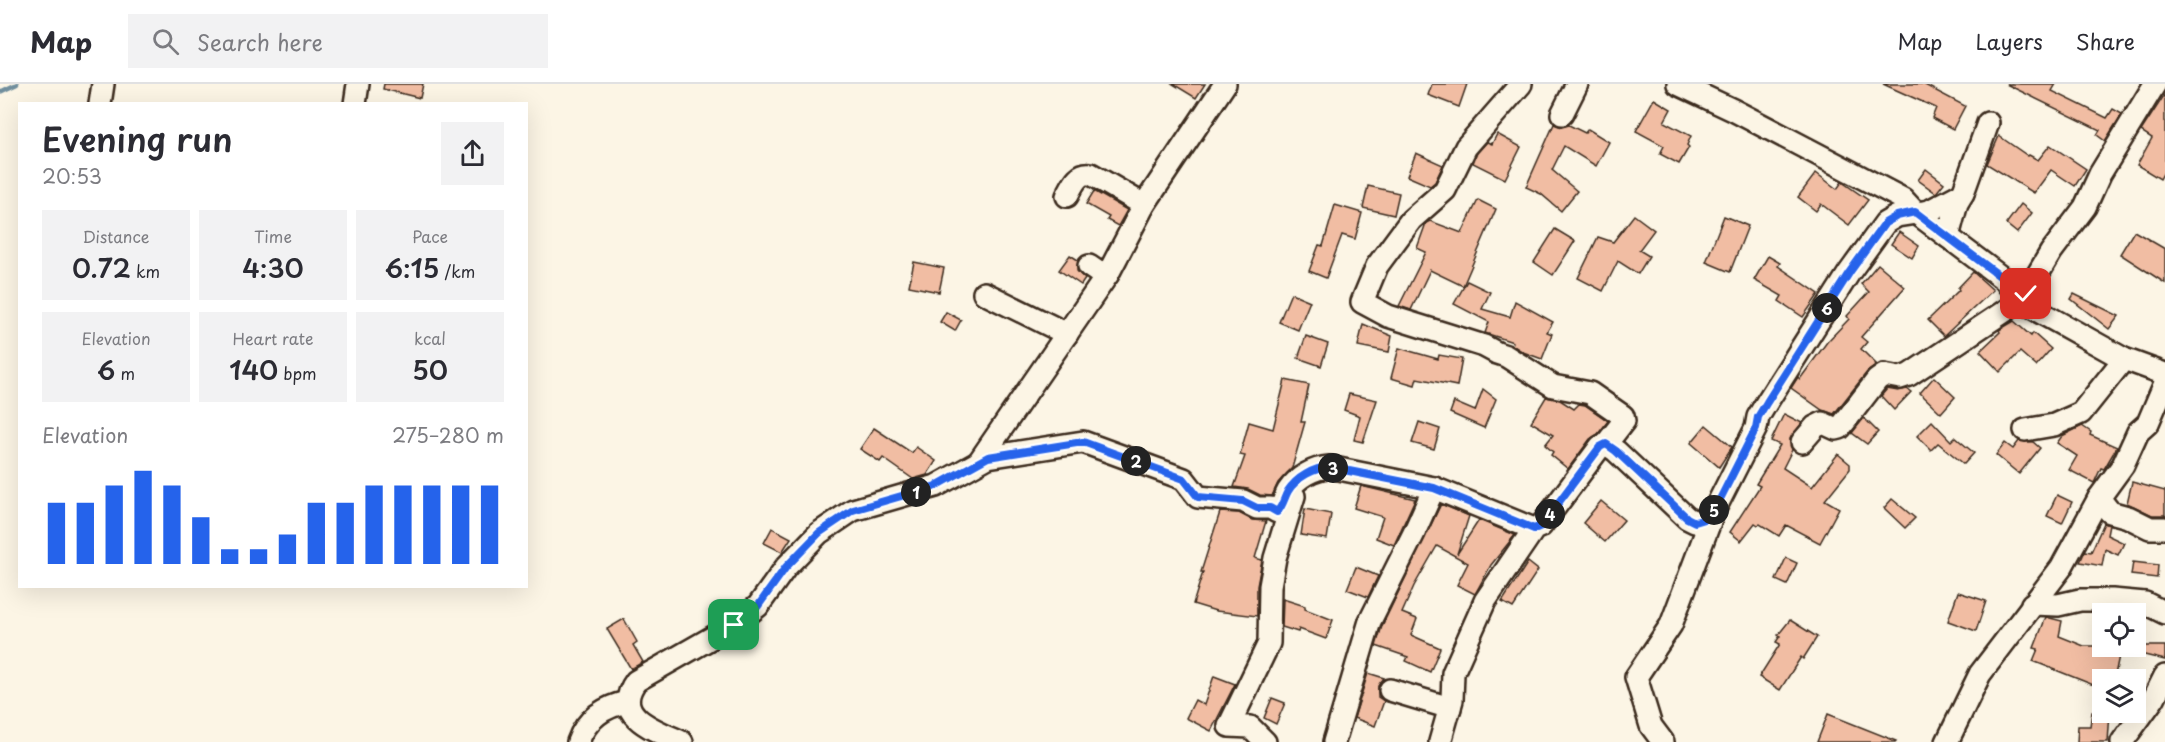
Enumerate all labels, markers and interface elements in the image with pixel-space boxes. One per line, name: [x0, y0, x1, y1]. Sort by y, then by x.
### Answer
search box: [128, 14, 548, 68]
text: Map: [30, 20, 92, 63]
icon: search: [149, 25, 182, 58]
text: Search here: [197, 25, 323, 58]
text: Map: [1898, 25, 1942, 57]
text: Layers: [1975, 25, 2043, 57]
text: Share: [2076, 25, 2135, 57]
text: Evening run: [42, 113, 233, 163]
button: share: [441, 122, 504, 185]
text: 20:53: [42, 161, 102, 191]
text: Distance: [82, 224, 150, 248]
text: Time: [254, 224, 292, 248]
text: Pace: [412, 224, 448, 248]
text: 0.72: [72, 248, 131, 287]
text: 4:30: [242, 248, 304, 287]
text: 6:15: [385, 248, 439, 287]
text: km: [131, 259, 160, 283]
text: /km: [439, 259, 475, 283]
pin: [2000, 268, 2051, 319]
icon: check: [2009, 277, 2042, 310]
pin: 6: [1812, 293, 1842, 323]
text: 6: [1821, 296, 1833, 320]
text: Elevation: [81, 326, 151, 350]
text: Heart rate: [233, 326, 313, 350]
text: kcal: [414, 326, 446, 350]
text: 6: [97, 350, 115, 389]
text: 140: [229, 350, 278, 389]
text: 50: [412, 350, 448, 389]
text: m: [115, 361, 135, 385]
text: bpm: [278, 361, 317, 385]
text: Elevation: [42, 420, 128, 450]
text: 275–280 m: [392, 420, 504, 450]
pin: 2: [1121, 446, 1151, 476]
text: 2: [1130, 449, 1142, 473]
pin: 3: [1318, 453, 1348, 483]
text: 3: [1328, 456, 1338, 480]
pin: 1: [901, 477, 931, 507]
text: 1: [912, 480, 920, 504]
pin: 5: [1699, 495, 1729, 525]
text: 5: [1709, 498, 1719, 522]
pin: 4: [1535, 499, 1565, 529]
text: 4: [1545, 502, 1555, 526]
pin: [708, 599, 759, 650]
map controls: [2092, 603, 2146, 723]
button: locate: [2092, 603, 2146, 657]
icon: arrive: [717, 608, 750, 641]
button: layers: [2092, 669, 2146, 723]

